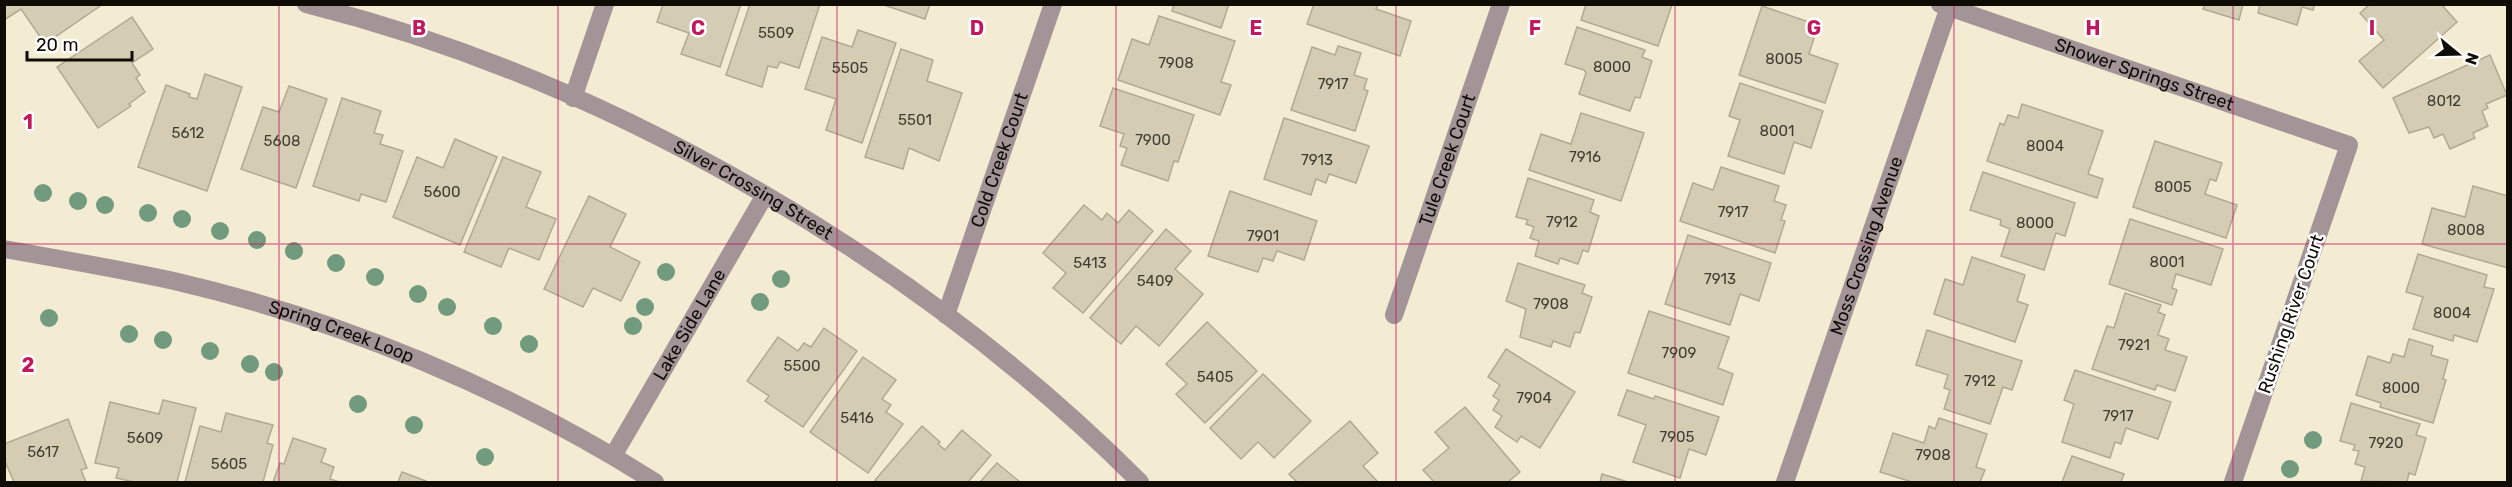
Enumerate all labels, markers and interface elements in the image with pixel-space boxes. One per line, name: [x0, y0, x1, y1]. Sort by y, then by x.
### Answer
text: B: [412, 16, 426, 40]
text: C: [691, 16, 705, 40]
text: D: [970, 16, 984, 40]
text: E: [1250, 16, 1262, 40]
text: F: [1529, 16, 1541, 40]
text: G: [1807, 16, 1821, 40]
text: H: [2086, 16, 2100, 40]
text: I: [2369, 16, 2375, 40]
scale bar: [27, 24, 132, 62]
house number: 5509: [758, 24, 794, 42]
north arrow: [2428, 24, 2488, 84]
street label: Shower Springs Street: [2052, 33, 2237, 115]
text: 20 m: [36, 34, 78, 56]
house number: 8005: [1765, 50, 1803, 68]
text: N: [2461, 50, 2483, 67]
house number: 7908: [1158, 54, 1194, 72]
house number: 8000: [1593, 58, 1631, 76]
house number: 5505: [832, 59, 868, 77]
house number: 7917: [1318, 75, 1349, 93]
street label: Cold Creek Court: [966, 90, 1033, 230]
street label: Tule Creek Court: [1414, 91, 1480, 229]
house number: 8012: [2427, 92, 2461, 110]
text: 1: [23, 110, 33, 134]
house number: 5501: [898, 111, 932, 129]
house number: 8001: [1759, 122, 1795, 140]
house number: 5612: [172, 124, 205, 142]
house number: 7900: [1135, 131, 1171, 149]
house number: 5608: [263, 132, 301, 150]
street label: Silver Crossing Street: [670, 135, 837, 244]
house number: 8004: [2026, 137, 2064, 155]
house number: 7916: [1569, 148, 1601, 166]
house number: 7913: [1301, 151, 1333, 169]
street label: Moss Crossing Avenue: [1826, 153, 1908, 338]
house number: 8005: [2154, 178, 2192, 196]
house number: 5600: [423, 183, 461, 201]
house number: 7917: [1718, 203, 1749, 221]
house number: 7912: [1546, 213, 1578, 231]
house number: 8000: [2016, 214, 2054, 232]
house number: 8008: [2447, 221, 2485, 239]
house number: 7901: [1247, 227, 1279, 245]
street label: Rushing River Court: [2253, 231, 2329, 397]
house number: 8001: [2149, 253, 2185, 271]
house number: 5413: [1073, 254, 1107, 272]
street label: Lake Side Lane: [648, 265, 731, 384]
house number: 7913: [1704, 270, 1736, 288]
house number: 5409: [1137, 272, 1173, 290]
house number: 7908: [1533, 295, 1569, 313]
street label: Spring Creek Loop: [266, 296, 417, 368]
house number: 8004: [2433, 304, 2471, 322]
house number: 7921: [2118, 336, 2150, 354]
house number: 7909: [1661, 344, 1697, 362]
text: 2: [22, 353, 35, 377]
house number: 5500: [784, 357, 820, 375]
house number: 5405: [1197, 368, 1233, 386]
house number: 7912: [1964, 372, 1996, 390]
house number: 8000: [2382, 379, 2420, 397]
house number: 7904: [1516, 389, 1552, 407]
house number: 7917: [2103, 407, 2134, 425]
house number: 5416: [840, 409, 874, 427]
house number: 7905: [1659, 428, 1695, 446]
house number: 5609: [127, 429, 163, 447]
house number: 7920: [2369, 434, 2403, 452]
house number: 5617: [27, 443, 59, 461]
house number: 7908: [1915, 446, 1951, 464]
house number: 5605: [211, 455, 247, 473]

